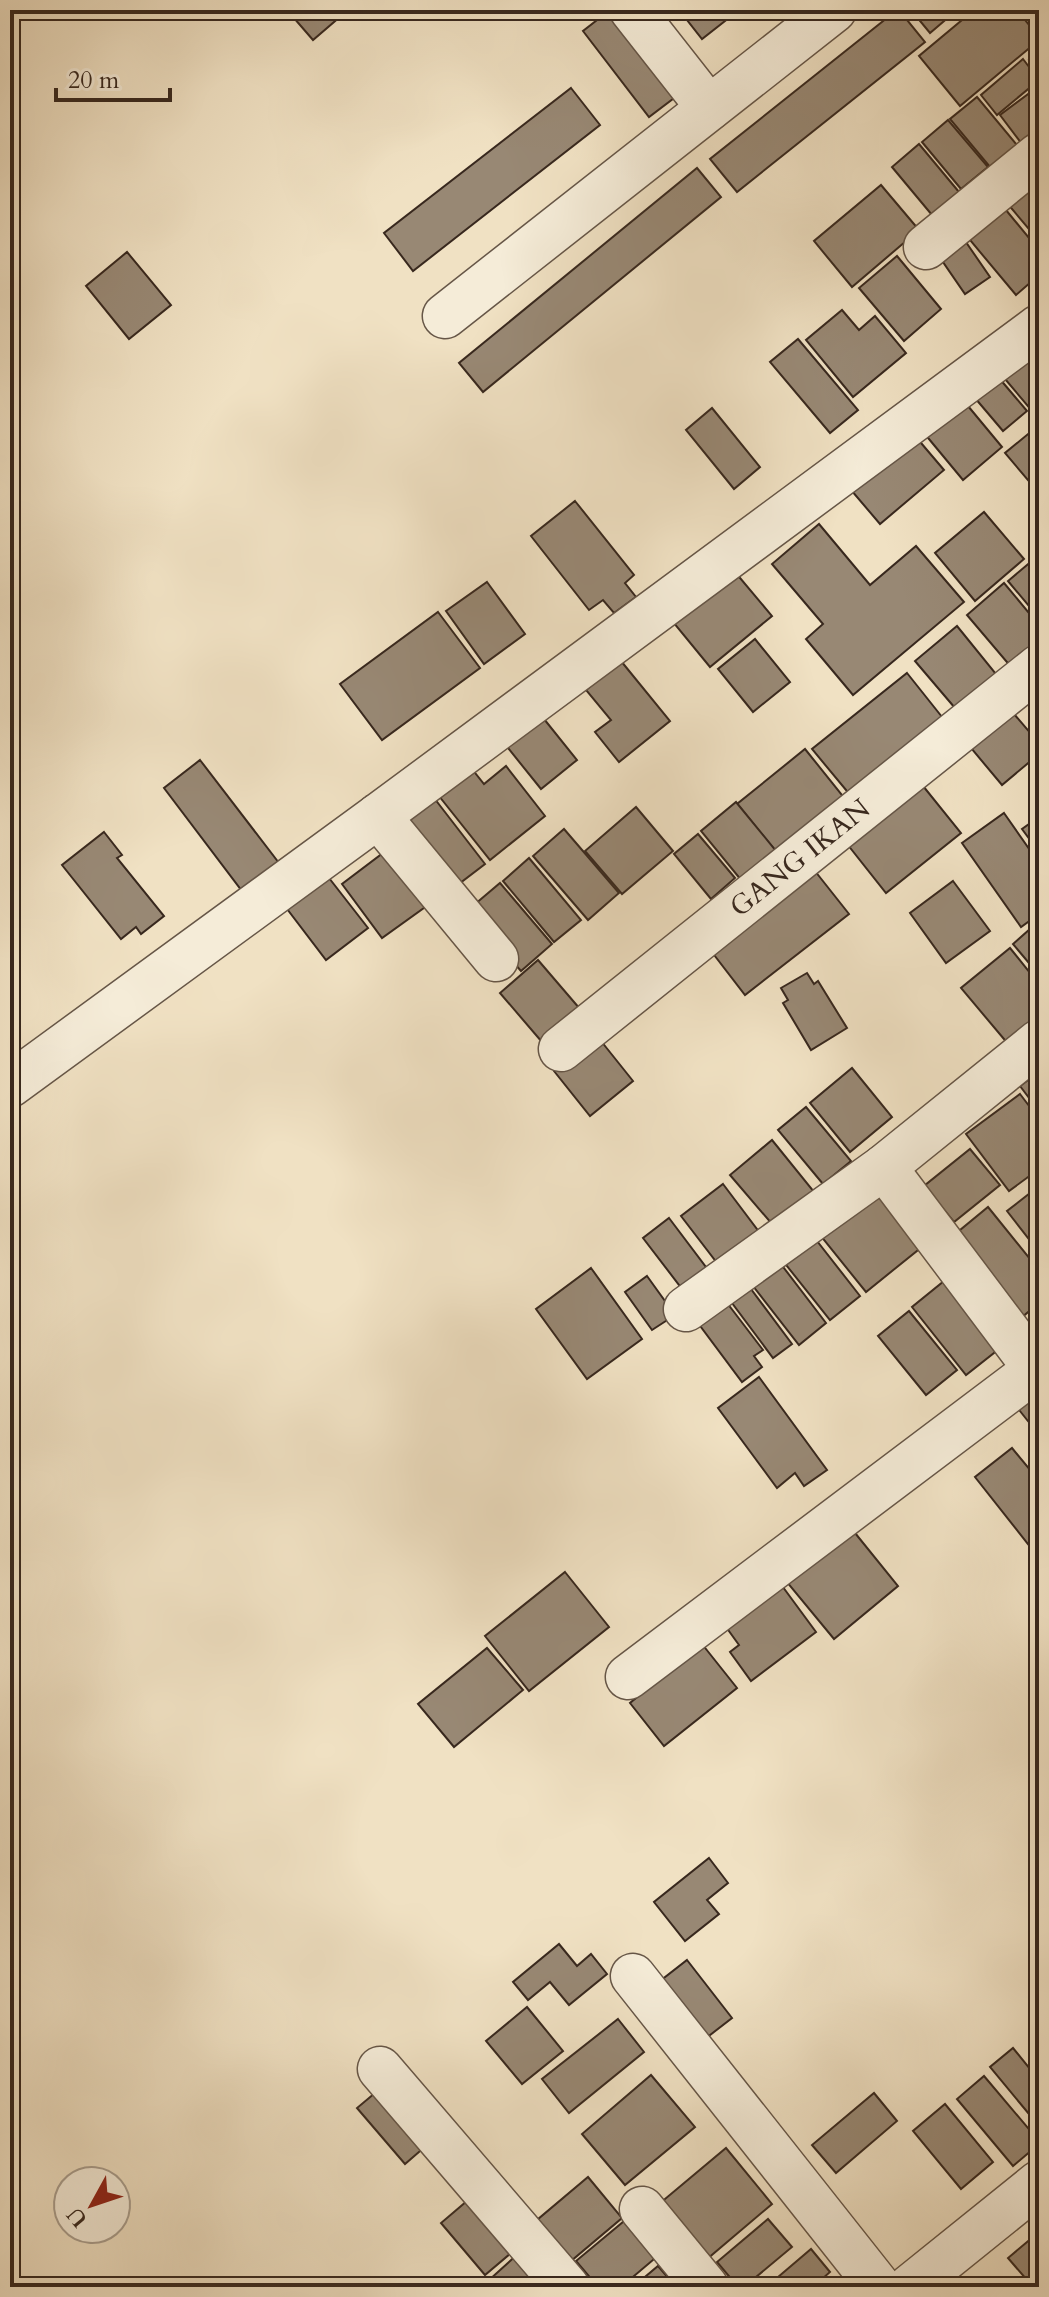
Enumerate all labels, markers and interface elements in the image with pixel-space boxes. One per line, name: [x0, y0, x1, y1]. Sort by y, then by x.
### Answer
scale bar: [56, 52, 170, 102]
text: 20 m: [68, 64, 120, 97]
street label: GANG IKAN: [722, 790, 878, 926]
north arrow: [52, 2165, 132, 2245]
text: U: [60, 2201, 95, 2234]

